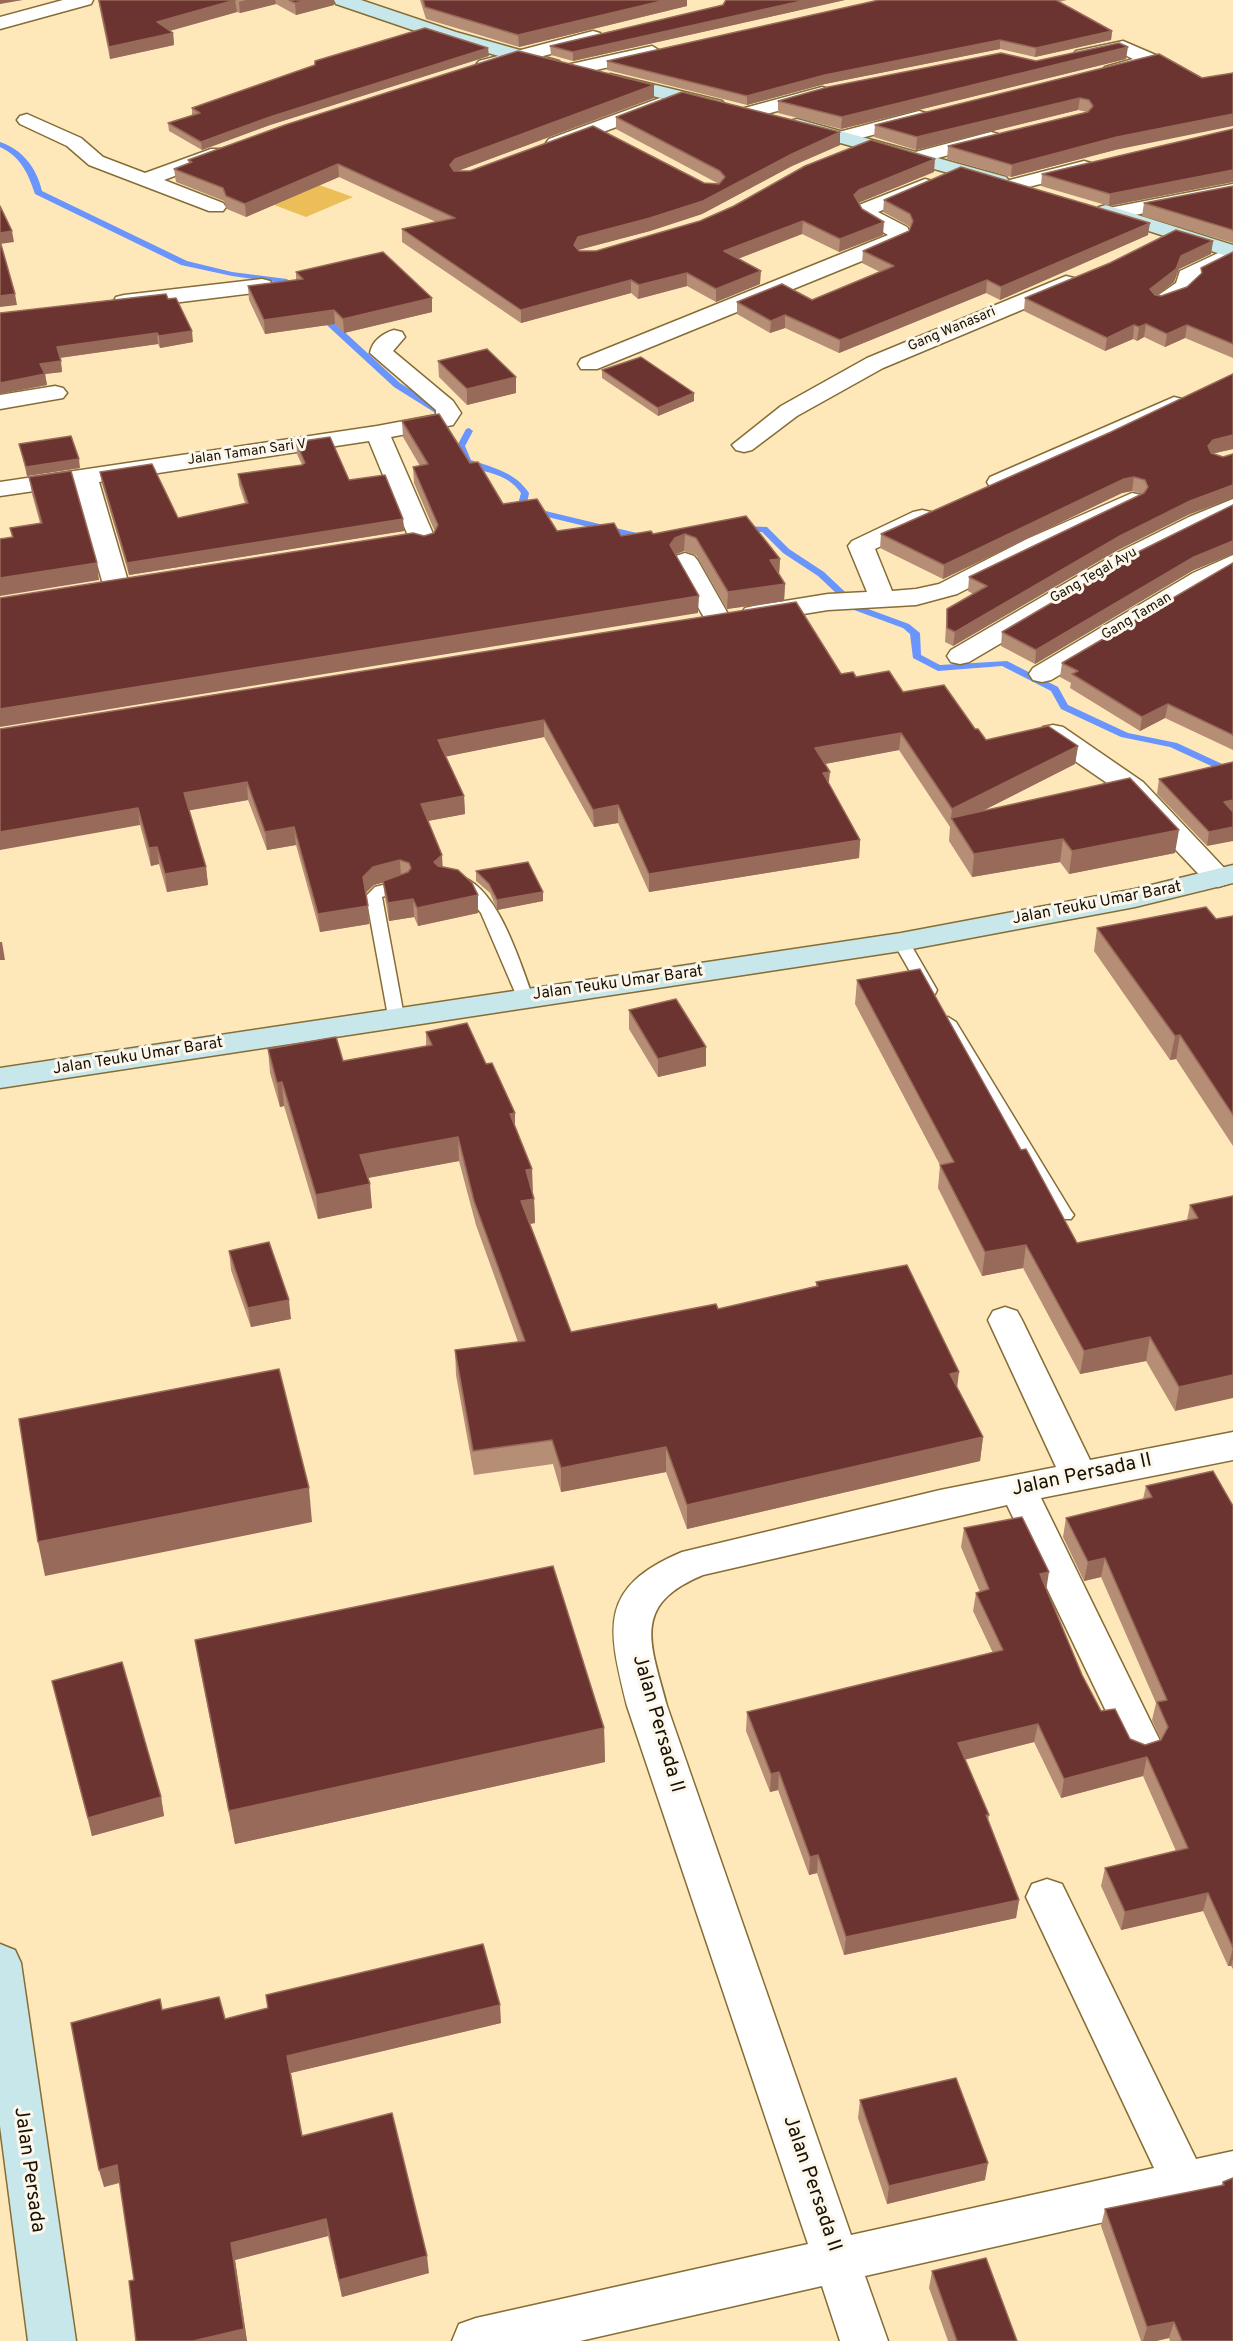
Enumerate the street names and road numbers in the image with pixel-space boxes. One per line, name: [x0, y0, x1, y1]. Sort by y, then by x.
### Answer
street label: Gang Wanasari: [906, 304, 998, 356]
street label: Jalan Taman Sari V: [186, 436, 308, 470]
street label: Gang Tegal Ayu: [1048, 544, 1140, 608]
street label: Gang Taman: [1099, 590, 1175, 644]
street label: Jalan Teuku Umar Barat: [1011, 878, 1183, 930]
street label: Jalan Teuku Umar Barat: [532, 963, 704, 1005]
street label: Jalan Teuku Umar Barat: [52, 1034, 224, 1080]
street label: Jalan Persada II: [1010, 1449, 1154, 1503]
street label: Jalan Persada II: [626, 1652, 688, 1796]
street label: Jalan Persada: [7, 2106, 49, 2234]
street label: Jalan Persada II: [776, 2113, 846, 2255]

